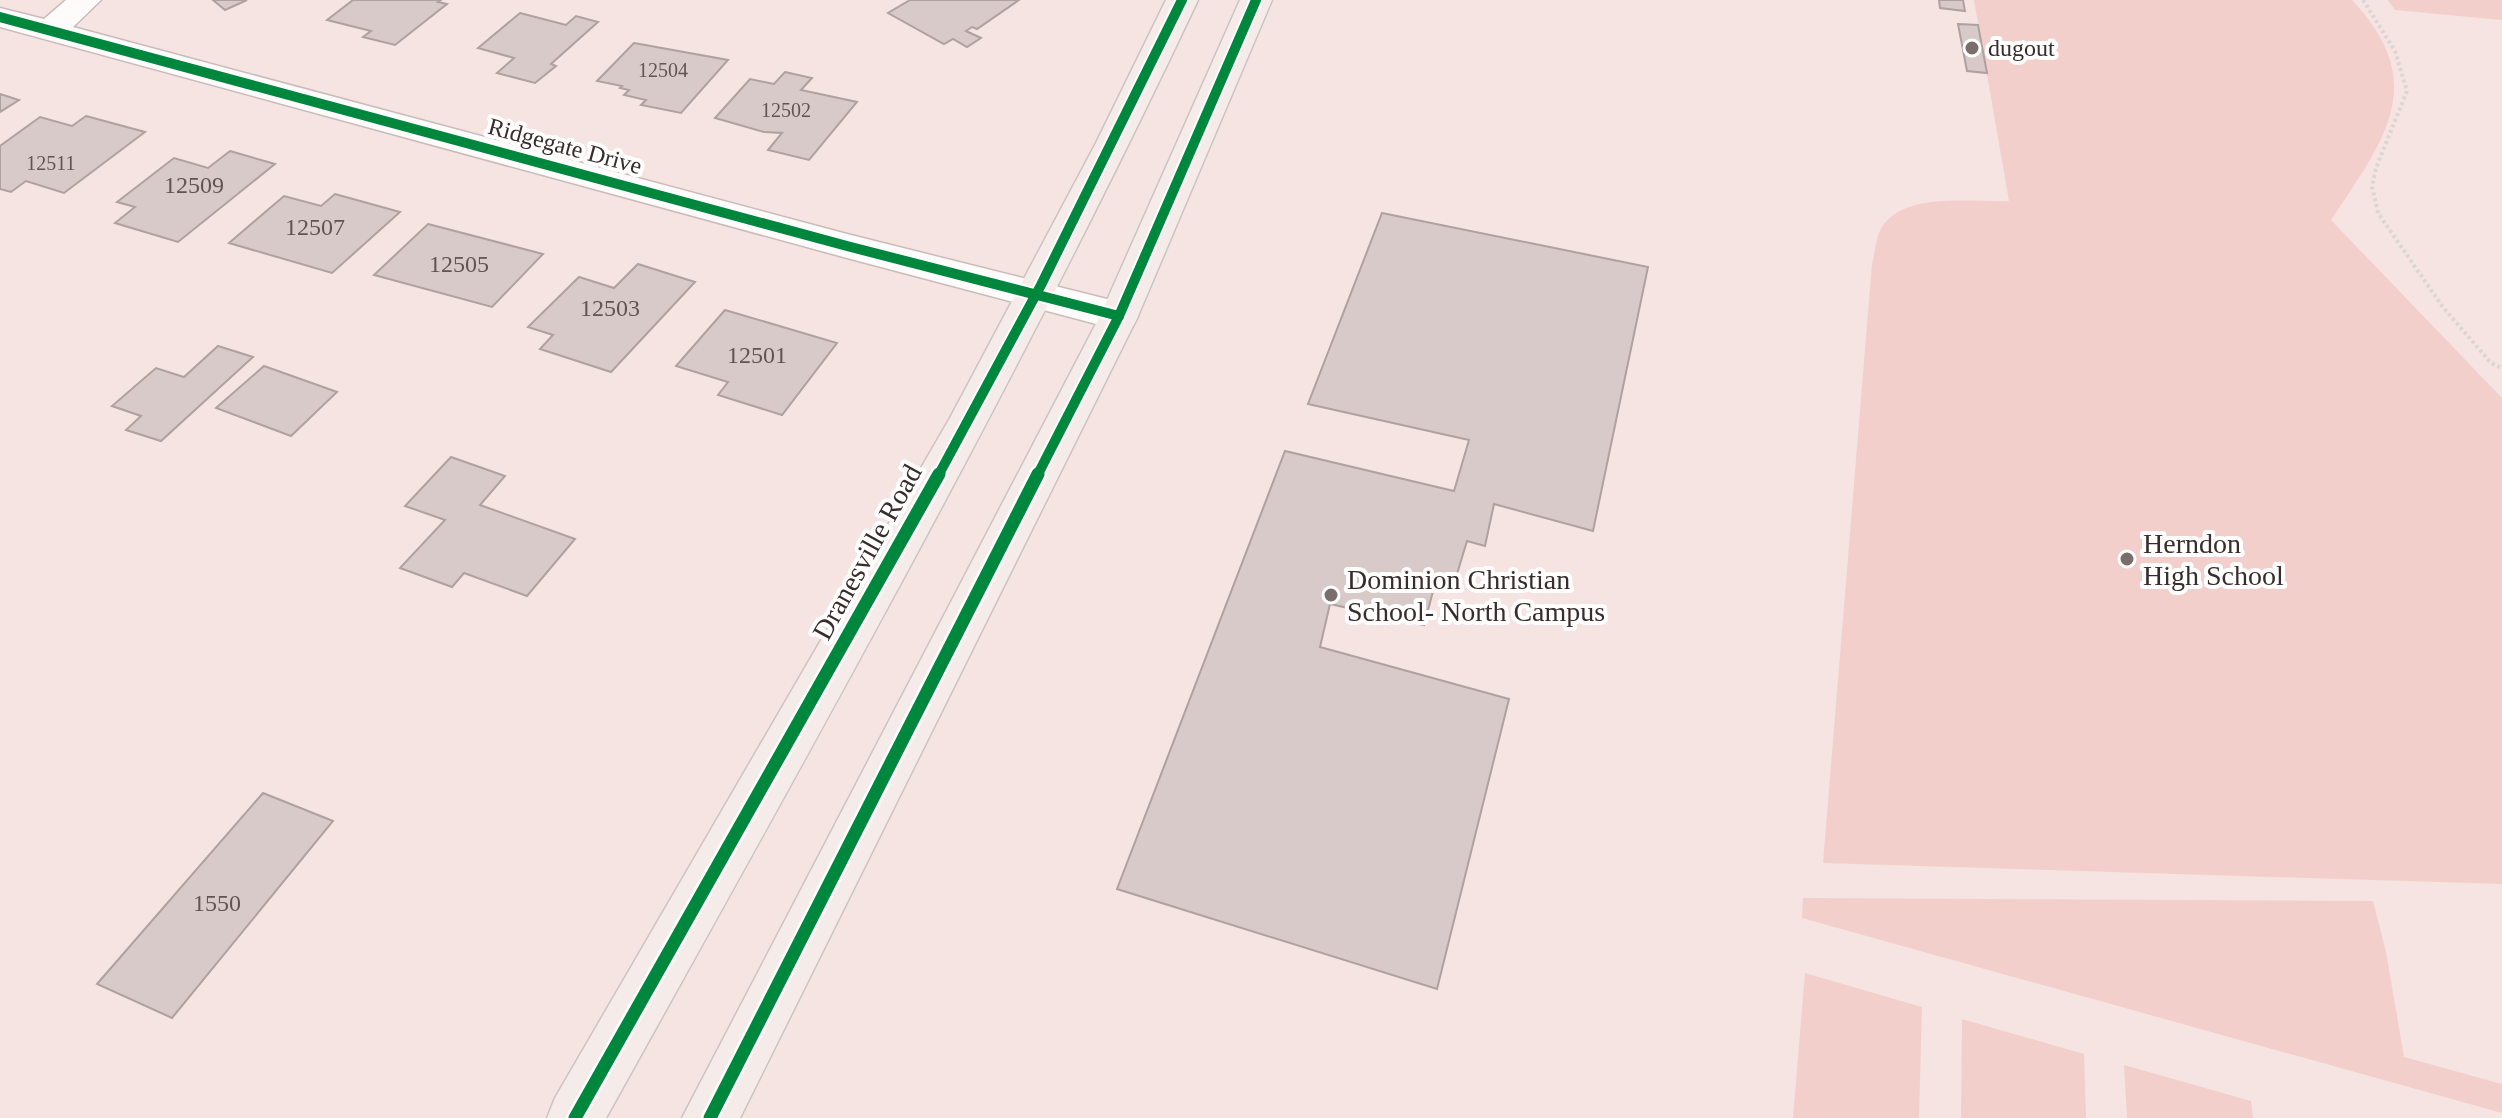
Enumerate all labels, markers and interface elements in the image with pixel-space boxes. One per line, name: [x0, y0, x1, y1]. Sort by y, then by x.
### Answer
place label: dugout: [1988, 35, 2055, 61]
marker: dugout: [1963, 39, 1981, 57]
house number: 12504: [638, 59, 688, 81]
house number: 12502: [761, 99, 811, 121]
street label: Ridgegate Drive: [485, 113, 645, 179]
house number: 12511: [26, 152, 76, 174]
house number: 12509: [164, 172, 224, 198]
house number: 12507: [285, 214, 345, 240]
house number: 12505: [429, 251, 489, 277]
house number: 12503: [580, 295, 640, 321]
house number: 12501: [727, 342, 787, 368]
street label: Dranesville Road: [806, 459, 928, 645]
place label: Herndon High School: [2143, 528, 2284, 591]
marker: Herndon High School: [2118, 550, 2136, 568]
place label: Dominion Christian School- North Campus: [1347, 564, 1605, 627]
marker: Dominion Christian School- North Campus: [1322, 586, 1340, 604]
house number: 1550: [193, 890, 241, 916]

